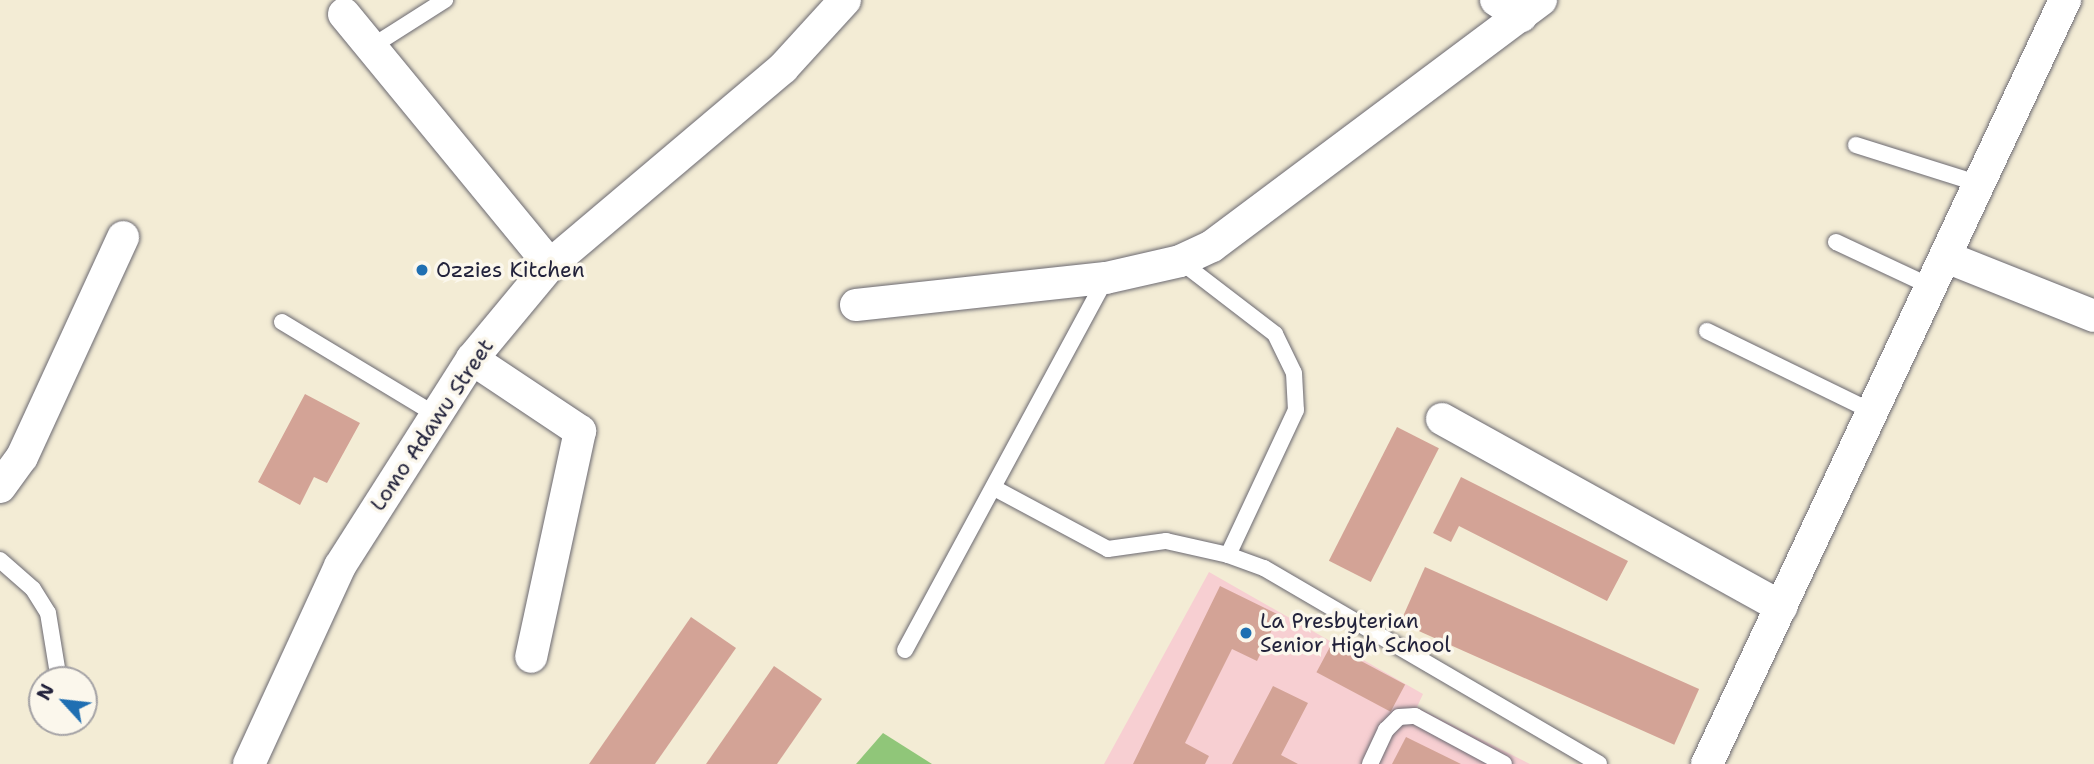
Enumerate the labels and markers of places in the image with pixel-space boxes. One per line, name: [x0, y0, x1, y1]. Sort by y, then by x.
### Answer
place label: Ozzies Kitchen: [436, 257, 585, 283]
marker: Ozzies Kitchen: [414, 262, 430, 278]
place label: La Presbyterian Senior High School: [1260, 608, 1451, 658]
marker: La Presbyterian Senior High School: [1238, 625, 1254, 641]

